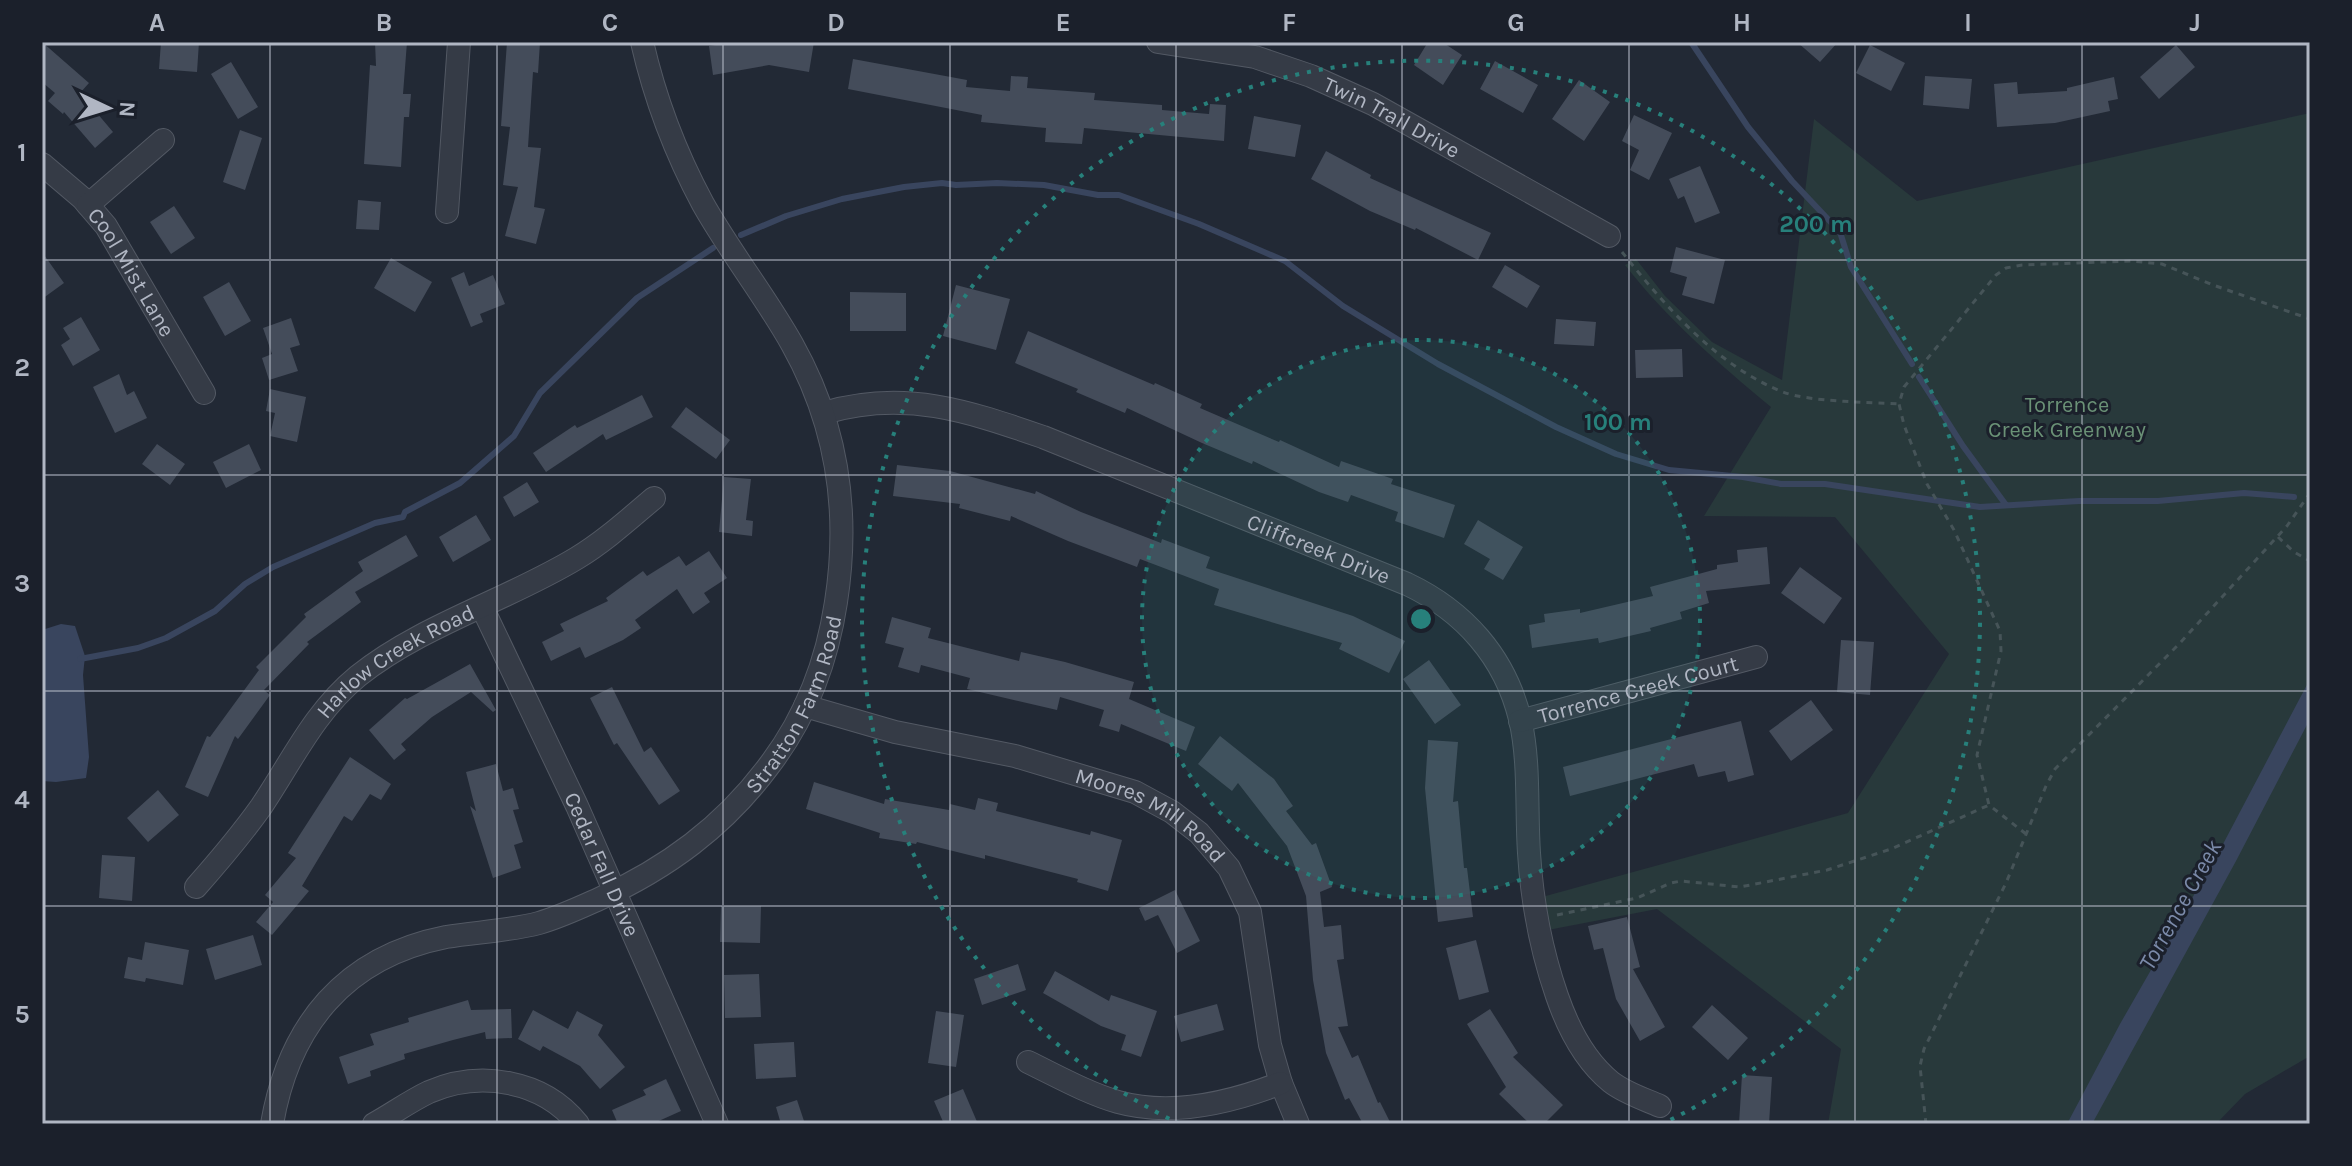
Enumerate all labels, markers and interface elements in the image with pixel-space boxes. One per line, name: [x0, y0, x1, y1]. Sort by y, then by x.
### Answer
text: A: [149, 7, 165, 38]
text: B: [376, 7, 392, 38]
text: C: [602, 7, 618, 38]
text: D: [827, 7, 845, 38]
text: E: [1055, 7, 1071, 38]
text: F: [1282, 7, 1296, 38]
text: G: [1507, 7, 1525, 38]
text: H: [1733, 7, 1751, 38]
text: I: [1964, 7, 1972, 38]
text: J: [2189, 7, 2201, 38]
north arrow: [68, 68, 148, 148]
street label: Twin Trail Drive: [1319, 71, 1464, 164]
text: N: [113, 101, 140, 118]
text: 1: [17, 137, 27, 168]
street label: Cool Mist Lane: [82, 203, 180, 342]
text: 200 m: [1779, 210, 1853, 238]
text: 2: [14, 352, 30, 383]
park label: Torrence Creek Greenway: [1988, 392, 2146, 443]
text: 100 m: [1584, 408, 1652, 436]
street label: Cliffcreek Drive: [1243, 509, 1394, 590]
text: 3: [14, 568, 30, 599]
street label: Harlow Creek Road: [311, 599, 479, 724]
centre of rings: [1407, 605, 1435, 633]
street label: Stratton Farm Road: [740, 613, 848, 799]
street label: Torrence Creek Court: [1535, 650, 1741, 730]
street label: Moores Mill Road: [1072, 763, 1231, 868]
text: 4: [14, 784, 30, 815]
street label: Cedar Fall Drive: [558, 788, 645, 941]
water label: Torrence Creek: [2133, 834, 2228, 975]
text: 5: [14, 999, 30, 1030]

